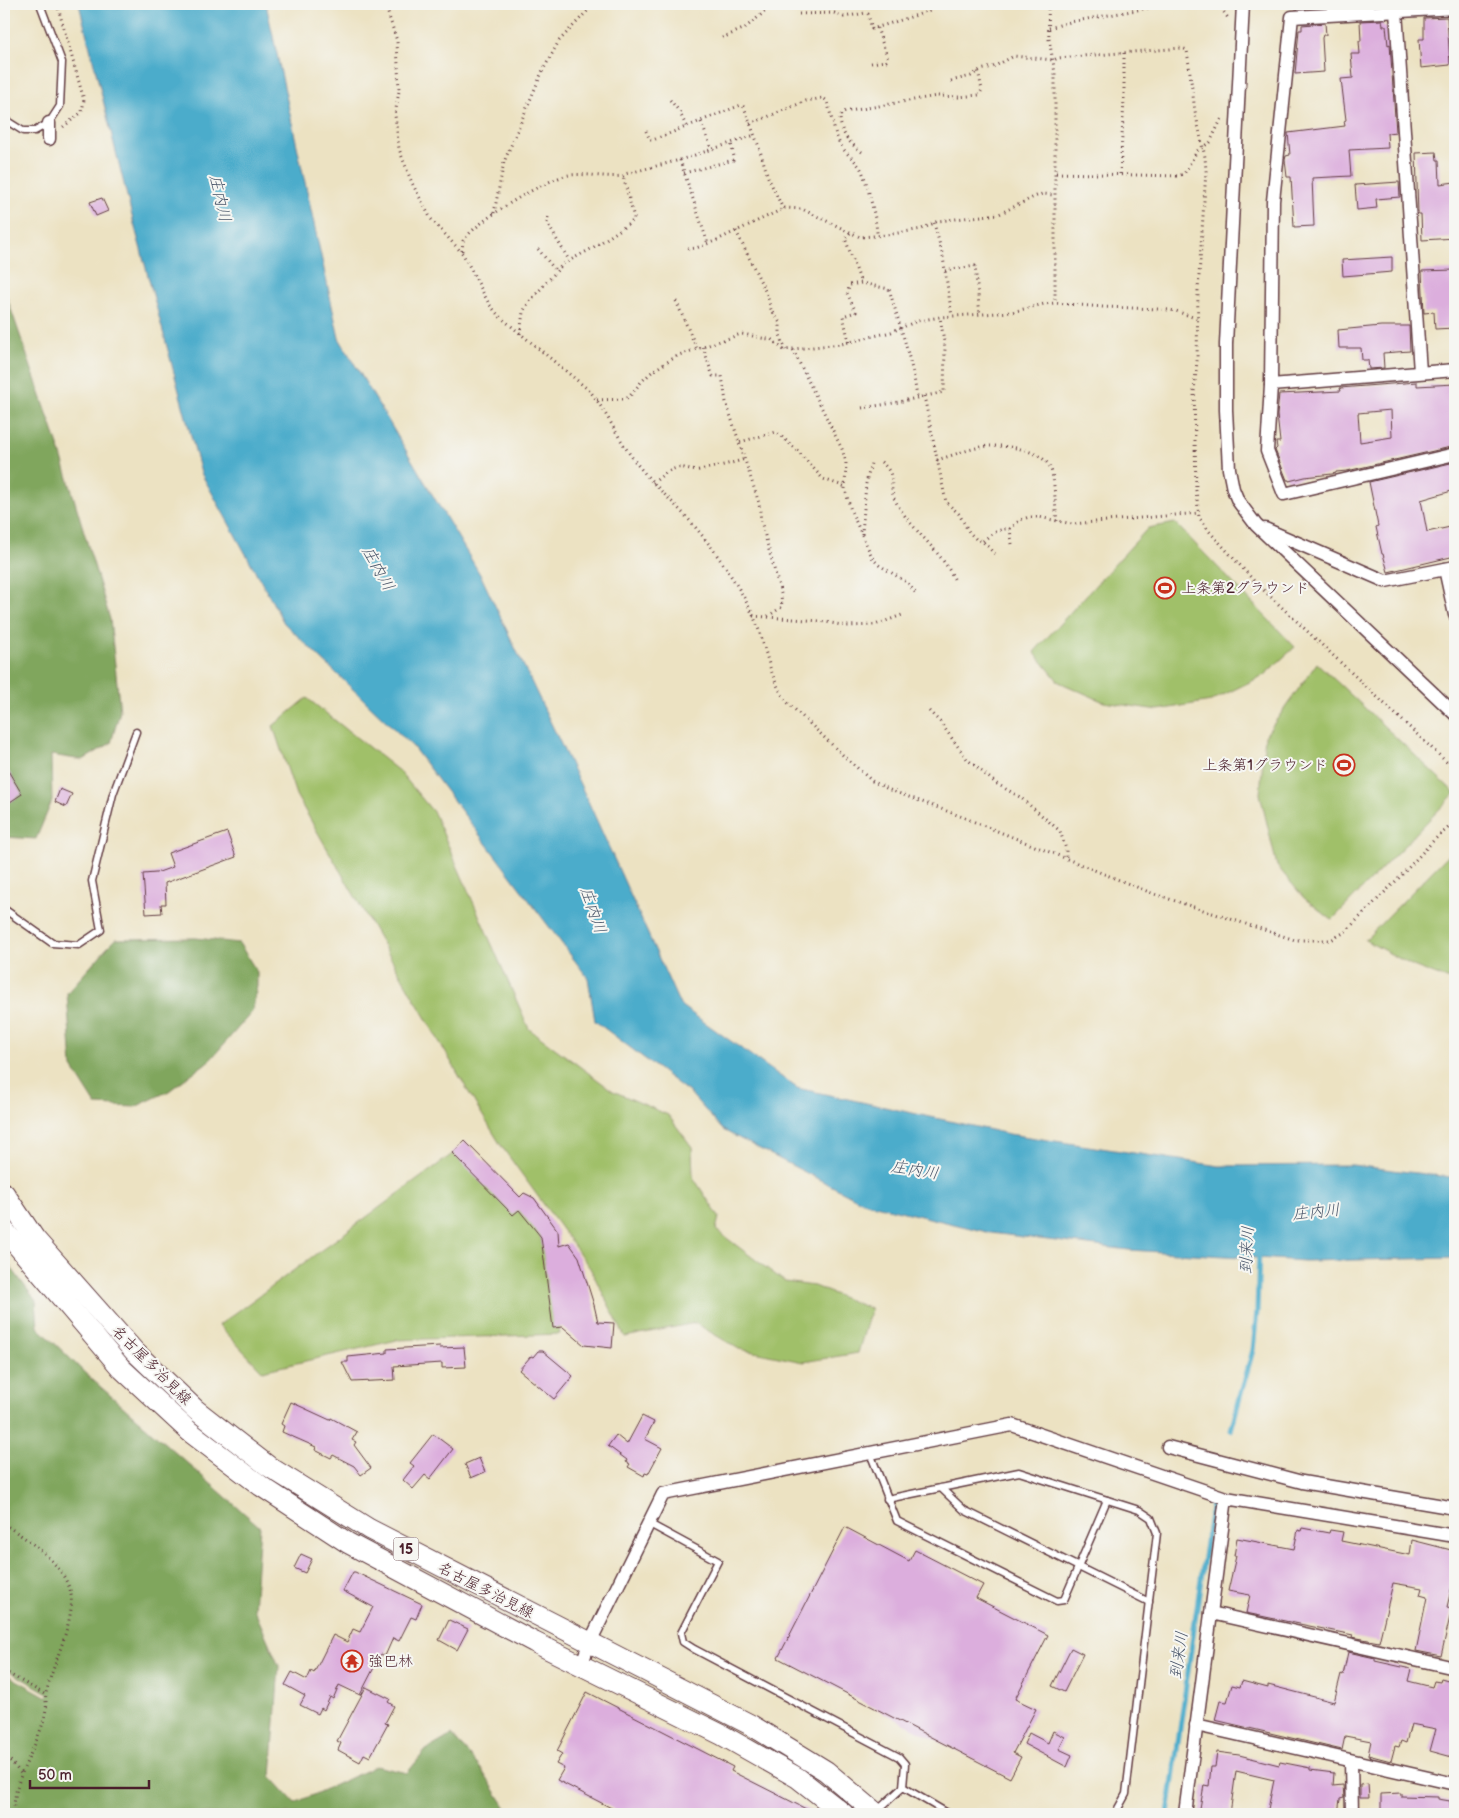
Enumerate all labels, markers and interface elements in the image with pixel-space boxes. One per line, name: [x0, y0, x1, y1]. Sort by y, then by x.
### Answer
water label: 庄内川: [205, 173, 234, 224]
water label: 庄内川: [358, 543, 398, 594]
sports icon: 上条第2グラウンド: [1153, 576, 1177, 600]
place label: 上条第2グラウンド: [1181, 579, 1310, 598]
sports icon: 上条第1グラウンド: [1332, 753, 1356, 777]
place label: 上条第1グラウンド: [1202, 756, 1328, 775]
water label: 庄内川: [576, 885, 609, 936]
water label: 庄内川: [890, 1157, 940, 1184]
water label: 庄内川: [1291, 1201, 1341, 1224]
water label: 到来川: [1237, 1226, 1258, 1275]
street label: 名古屋多治見線: [108, 1322, 195, 1409]
road number: 15: [394, 1538, 418, 1560]
street label: 名古屋多治見線: [435, 1558, 537, 1623]
water label: 到来川: [1167, 1630, 1192, 1680]
temple icon: 強巴林: [340, 1649, 364, 1673]
place label: 強巴林: [368, 1652, 413, 1671]
scale bar: [30, 1758, 149, 1790]
text: 50 m: [38, 1766, 72, 1785]

